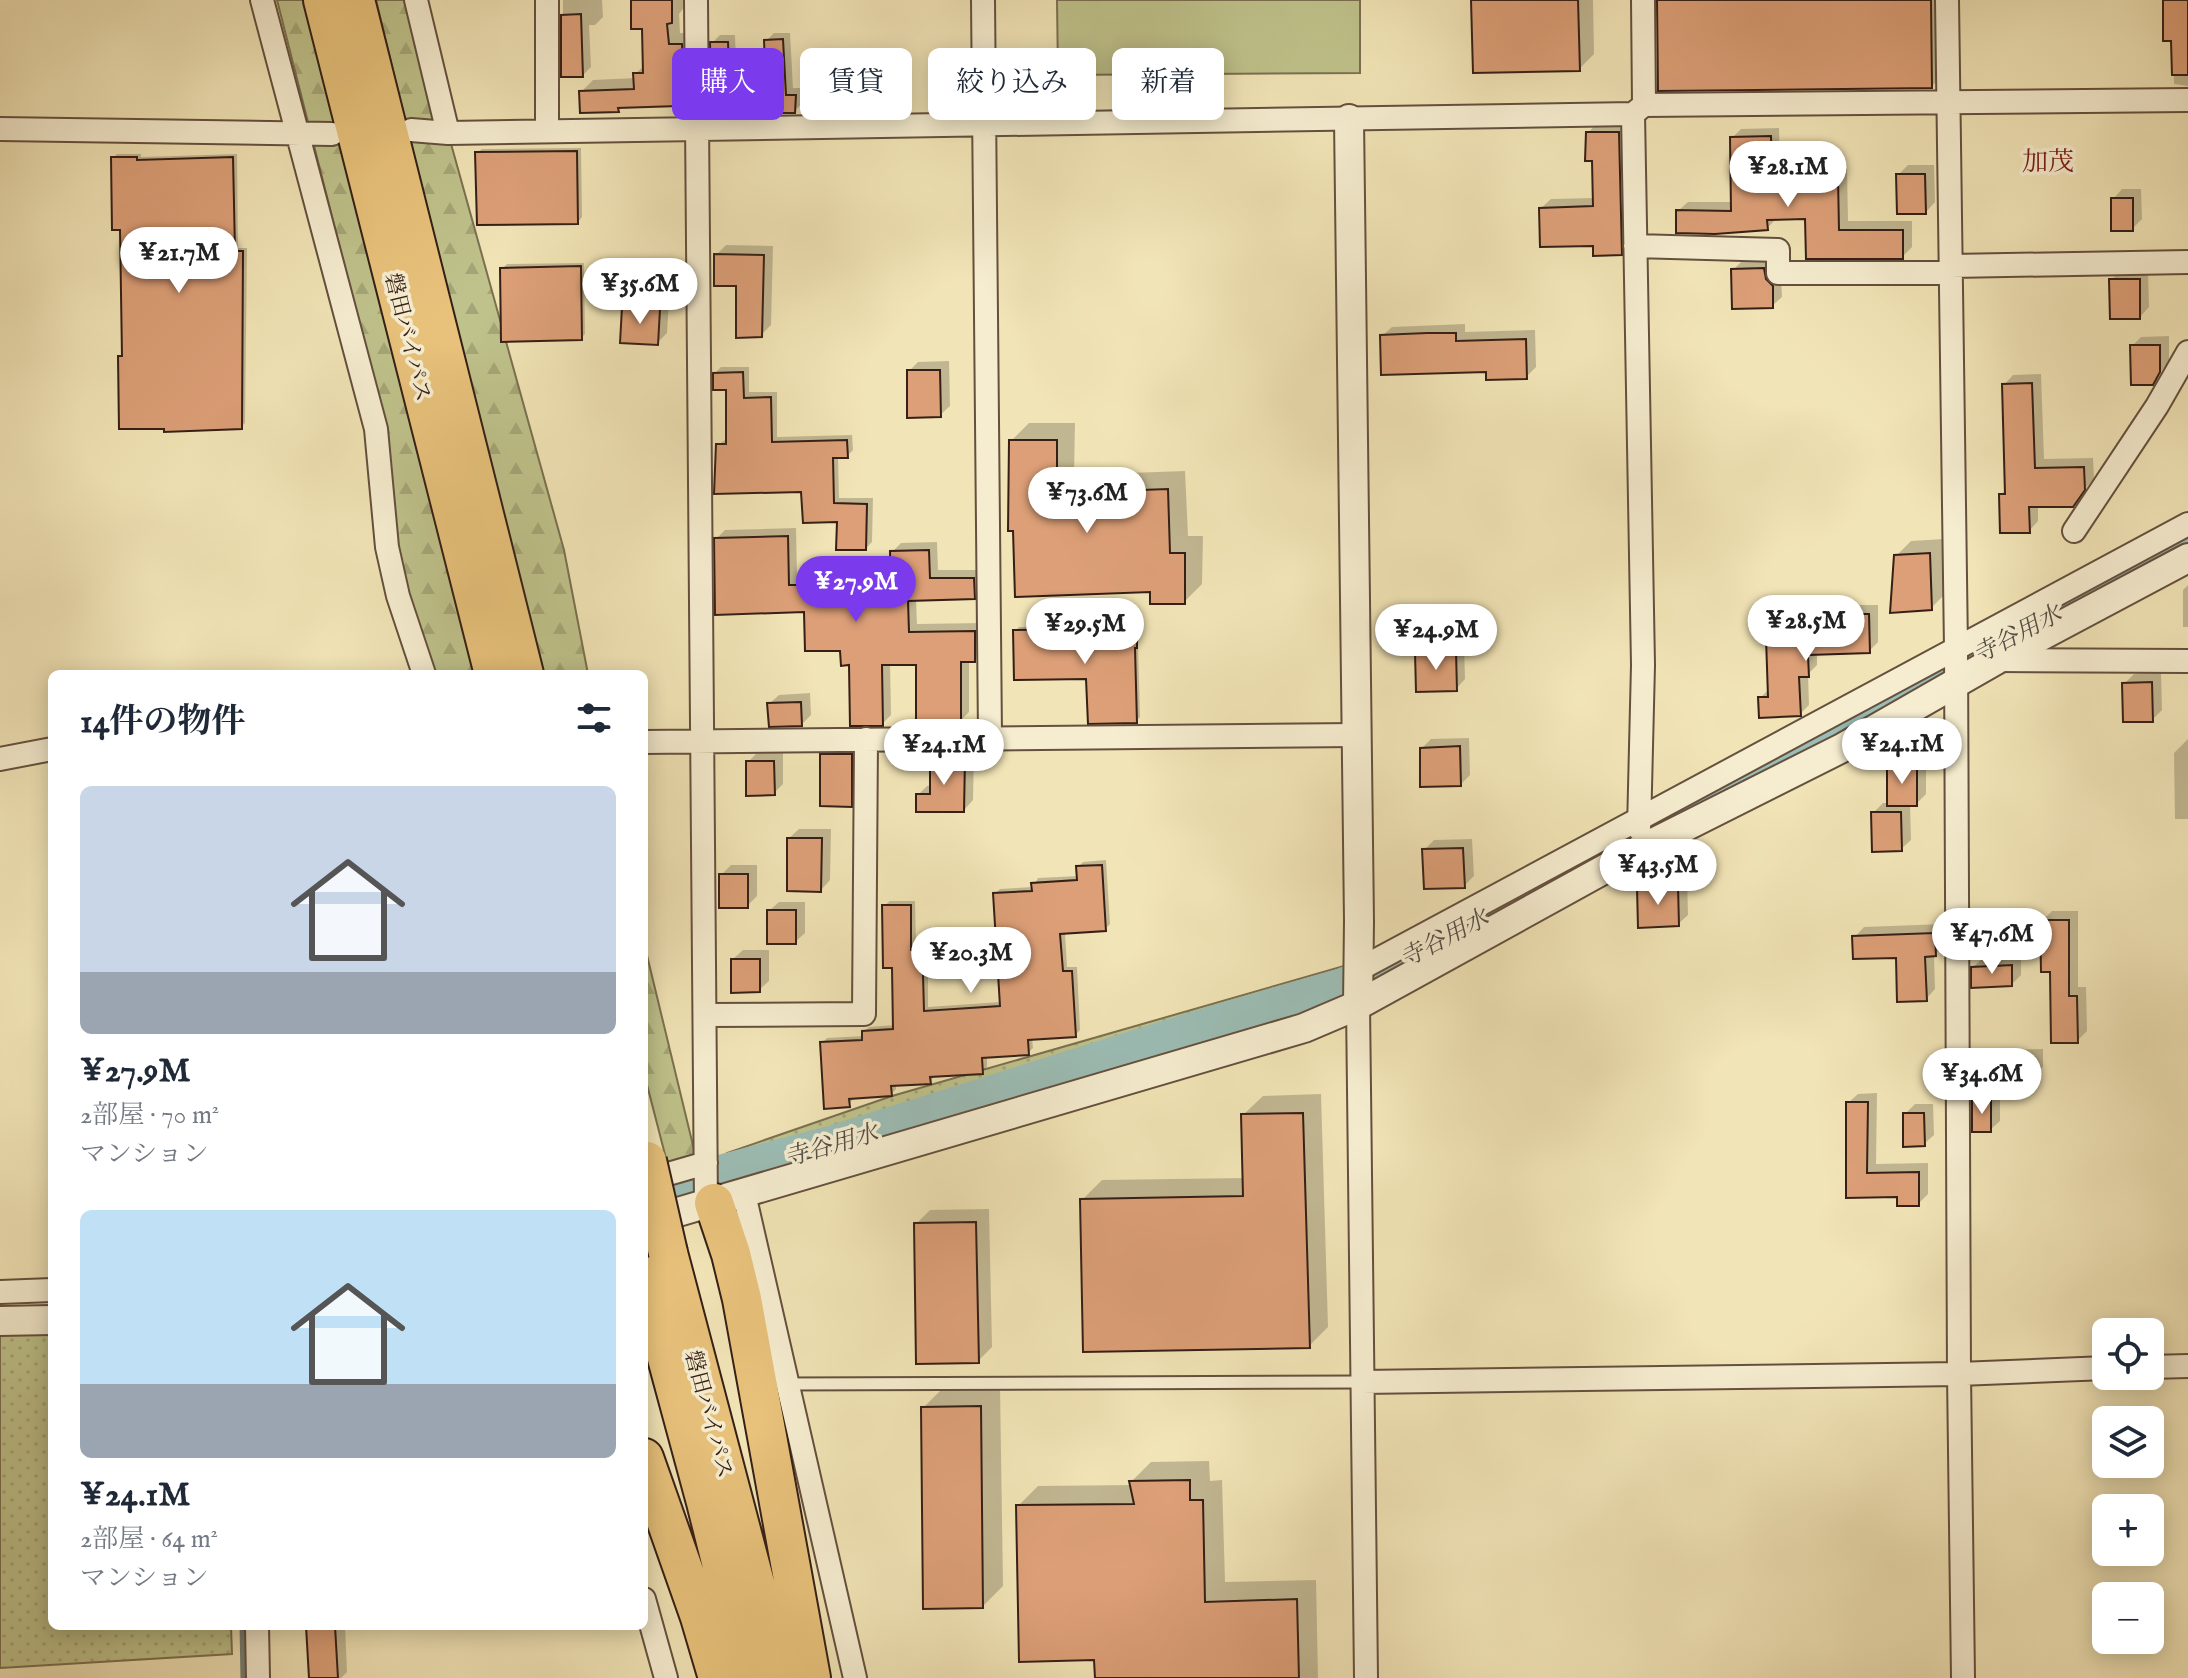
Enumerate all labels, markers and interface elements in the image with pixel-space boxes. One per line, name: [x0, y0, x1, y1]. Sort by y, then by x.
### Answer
chip: 購入: [672, 48, 784, 120]
chip: 賃貸: [800, 48, 912, 120]
chip: 絞り込み: [928, 48, 1096, 120]
chip: 新着: [1112, 48, 1224, 120]
pin: ¥28.1M: [1723, 141, 1853, 209]
district label: 加茂: [2022, 146, 2074, 179]
text: ¥28.1M: [1747, 150, 1829, 183]
pin: ¥21.7M: [114, 227, 244, 295]
text: ¥21.7M: [138, 236, 220, 269]
pin: ¥35.6M: [575, 258, 705, 326]
text: ¥35.6M: [600, 267, 680, 300]
street label: 磐田バイパス: [378, 270, 437, 405]
pin: ¥73.6M: [1022, 467, 1152, 535]
text: ¥73.6M: [1046, 476, 1128, 509]
pin: ¥27.9M: [791, 556, 921, 624]
text: ¥27.9M: [814, 565, 898, 598]
pin: ¥28.5M: [1741, 595, 1871, 663]
pin: ¥29.5M: [1020, 598, 1150, 666]
water label: 寺谷用水: [1968, 598, 2069, 672]
pin: ¥24.9M: [1371, 604, 1501, 672]
text: ¥28.5M: [1766, 604, 1846, 637]
text: ¥29.5M: [1044, 607, 1126, 640]
text: ¥24.9M: [1393, 613, 1479, 646]
icon: filters: [572, 696, 616, 740]
text: 14件の物件: [80, 701, 245, 744]
pin: ¥24.1M: [1837, 718, 1967, 786]
pin: ¥24.1M: [879, 719, 1009, 787]
text: ¥24.1M: [1860, 727, 1944, 760]
text: ¥24.1M: [902, 728, 986, 761]
icon: home: [276, 838, 420, 982]
pin: ¥43.5M: [1593, 839, 1723, 907]
text: ¥43.5M: [1618, 848, 1698, 881]
water label: 寺谷用水: [1395, 902, 1496, 976]
pin: ¥47.6M: [1927, 908, 2057, 976]
text: ¥47.6M: [1950, 917, 2034, 950]
pin: ¥20.3M: [906, 927, 1036, 995]
text: ¥20.3M: [929, 936, 1013, 969]
pin: ¥34.6M: [1917, 1048, 2047, 1116]
text: ¥27.9M: [80, 1050, 190, 1093]
text: ¥34.6M: [1941, 1057, 2024, 1090]
text: 2部屋 · 70 m²: [80, 1099, 219, 1132]
water label: 寺谷用水: [781, 1118, 884, 1175]
text: マンション: [80, 1138, 209, 1171]
icon: home: [276, 1262, 420, 1406]
map controls: [2092, 1318, 2164, 1654]
button: locate: [2092, 1318, 2164, 1390]
street label: 磐田バイパス: [678, 1347, 739, 1482]
button: layers: [2092, 1406, 2164, 1478]
text: ¥24.1M: [80, 1474, 190, 1517]
button: +: [2092, 1494, 2164, 1566]
text: 2部屋 · 64 m²: [80, 1523, 218, 1556]
text: マンション: [80, 1562, 209, 1595]
button: −: [2092, 1582, 2164, 1654]

